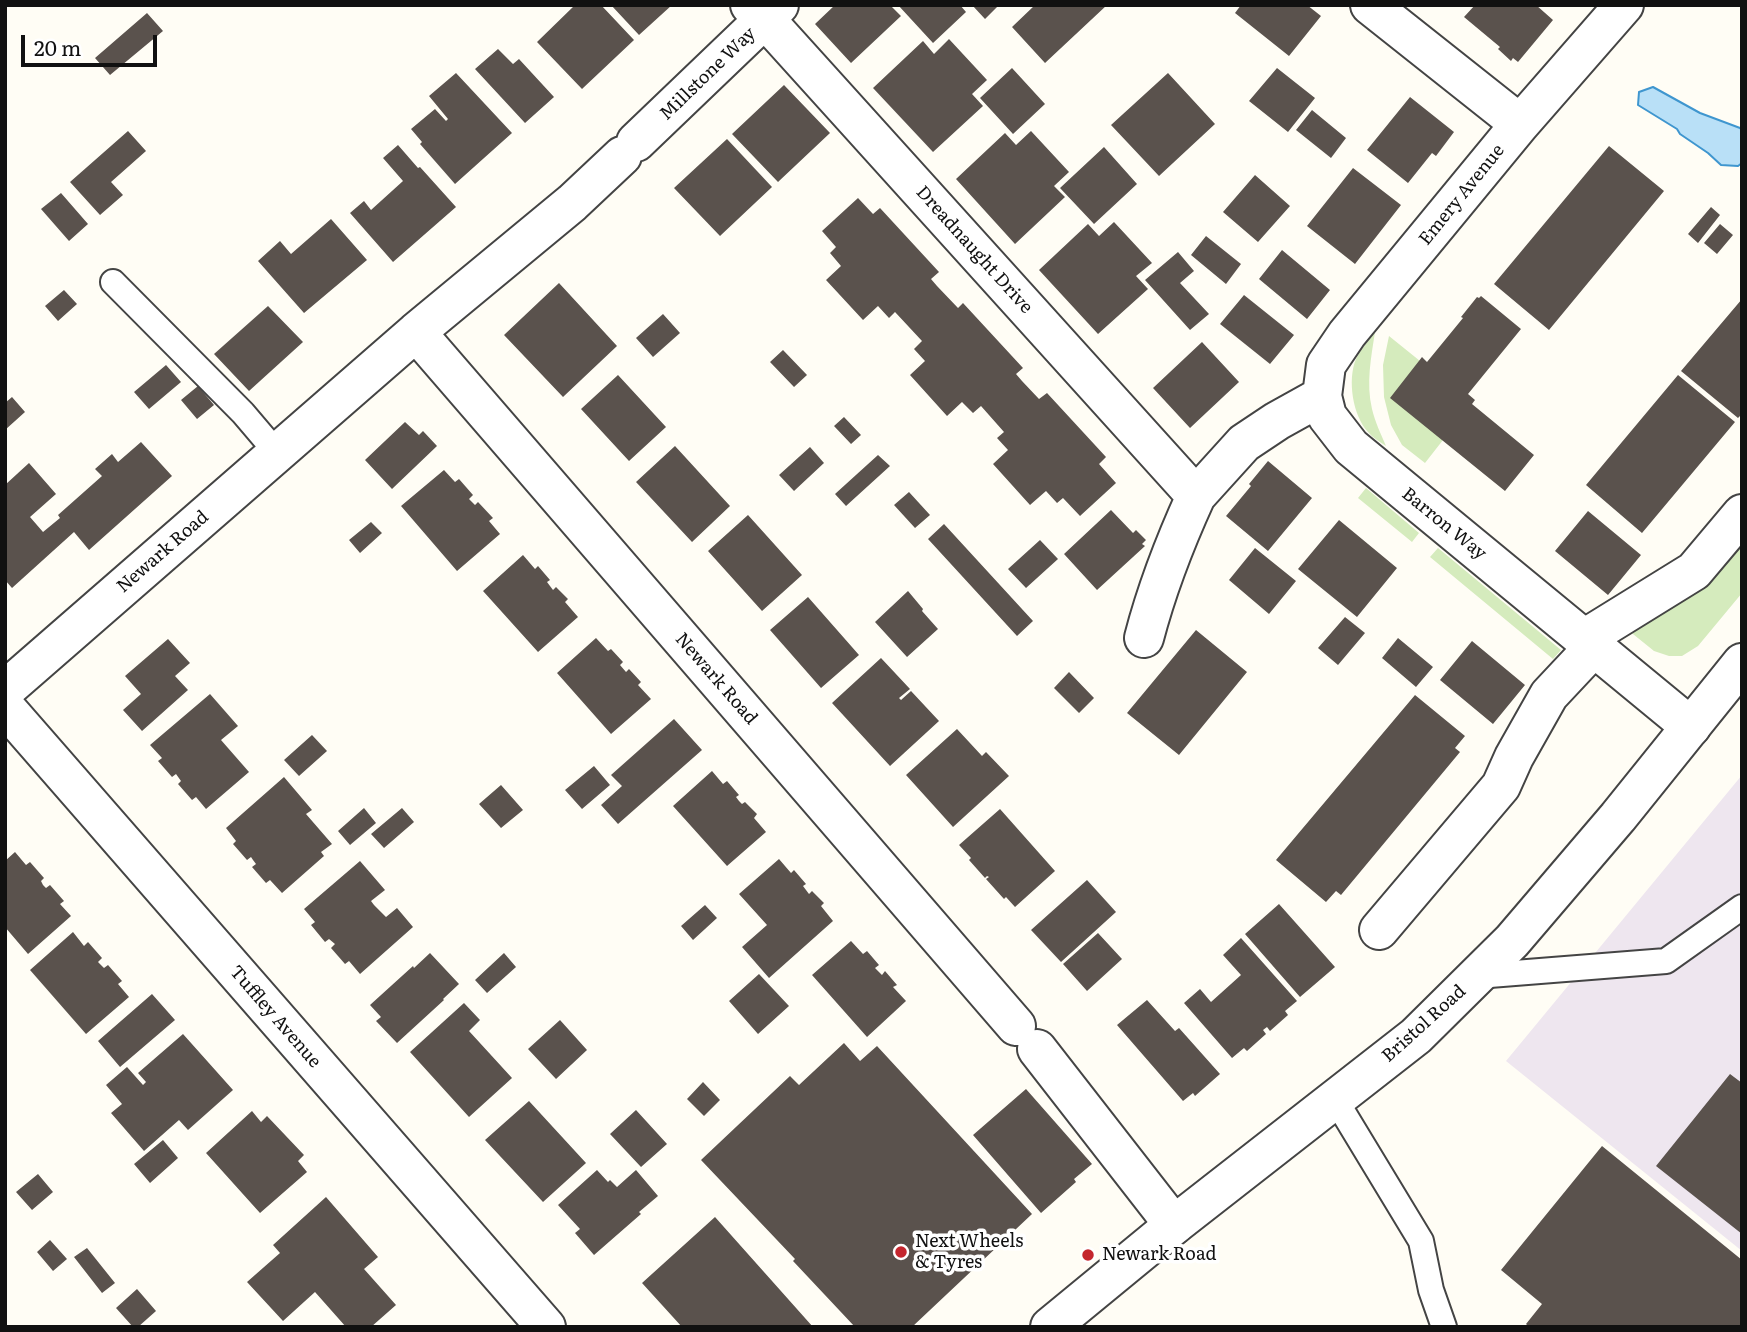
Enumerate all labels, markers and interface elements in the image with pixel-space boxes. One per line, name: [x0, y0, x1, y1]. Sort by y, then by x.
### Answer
scale bar: [24, 21, 161, 65]
street label: Millstone Way: [656, 23, 760, 125]
text: 20 m: [34, 31, 81, 62]
street label: Emery Avenue: [1415, 140, 1509, 250]
street label: Dreadnaught Drive: [911, 182, 1037, 318]
street label: Barron Way: [1397, 483, 1491, 565]
street label: Newark Road: [113, 506, 213, 598]
street label: Newark Road: [670, 629, 762, 729]
street label: Tuffley Avenue: [225, 961, 325, 1073]
street label: Bristol Road: [1378, 981, 1470, 1067]
place label: Next Wheels & Tyres: [915, 1231, 1023, 1274]
marker: Next Wheels & Tyres: [893, 1244, 909, 1260]
place label: Newark Road: [1102, 1244, 1216, 1266]
marker: Newark Road: [1080, 1247, 1096, 1263]

